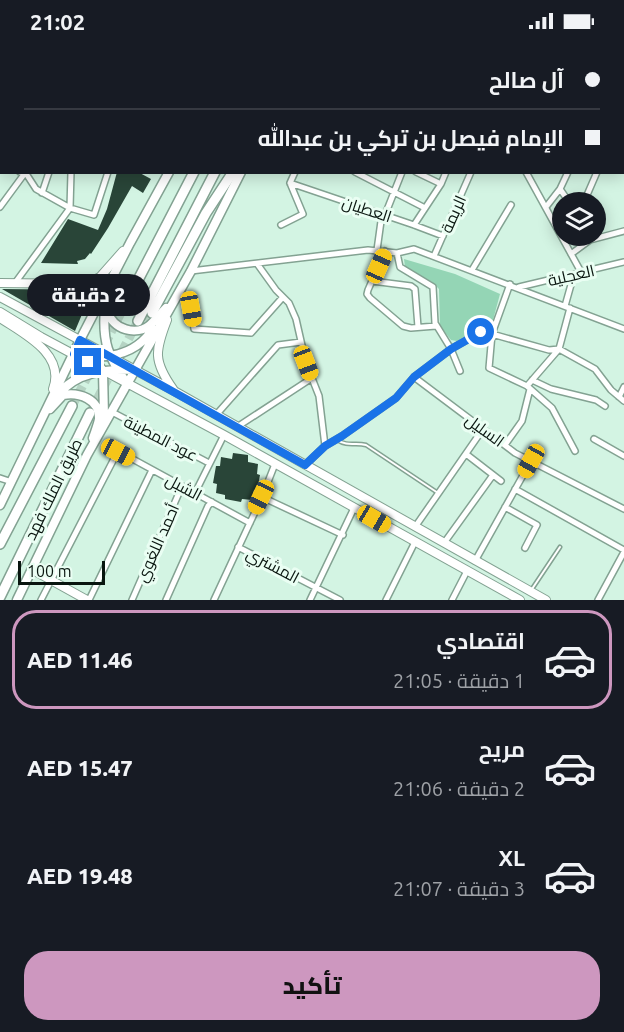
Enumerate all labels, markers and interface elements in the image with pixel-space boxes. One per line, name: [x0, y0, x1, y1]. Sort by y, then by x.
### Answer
text: 21:02: [30, 9, 85, 34]
text: آل صالح: [489, 67, 564, 92]
text: الإمام فيصل بن تركي بن عبدالله: [258, 125, 564, 150]
street label: الريمة: [437, 192, 470, 236]
map controls: [552, 192, 606, 246]
button: layers: [552, 192, 606, 246]
street label: العطيان: [339, 193, 394, 227]
car: [363, 246, 395, 286]
street label: العجلية: [546, 261, 596, 290]
callout: 2 دقيقة: [26, 275, 150, 317]
text: 2 دقيقة: [51, 283, 126, 306]
car: [179, 290, 203, 328]
route start: [467, 318, 494, 345]
car: [291, 343, 321, 383]
route end: [74, 348, 101, 375]
street label: السليل: [461, 410, 508, 452]
street label: عود المطينة: [121, 412, 201, 465]
street label: طريق الملك فهد: [21, 436, 87, 543]
car: [98, 436, 138, 468]
car: [514, 441, 548, 481]
street label: الشبل: [162, 470, 205, 506]
car: [245, 477, 277, 517]
street label: أحمد اللغوي: [132, 501, 187, 587]
car: [354, 502, 394, 536]
street label: المشتري: [241, 544, 302, 591]
scale bar: [18, 558, 105, 586]
text: 100 m: [27, 562, 72, 580]
text: اقتصادي: [436, 628, 525, 653]
icon: car: [543, 633, 597, 687]
text: AED 11.46: [27, 647, 133, 672]
text: 1 دقيقة · 21:05: [393, 669, 525, 692]
text: مريح: [479, 736, 525, 761]
icon: car: [543, 741, 597, 795]
text: AED 15.47: [27, 755, 133, 780]
text: 2 دقيقة · 21:06: [393, 777, 525, 800]
text: XL: [498, 845, 525, 870]
icon: car: [543, 849, 597, 903]
text: AED 19.48: [27, 863, 133, 888]
text: 3 دقيقة · 21:07: [393, 877, 525, 900]
button: تأكيد: [24, 951, 600, 1020]

